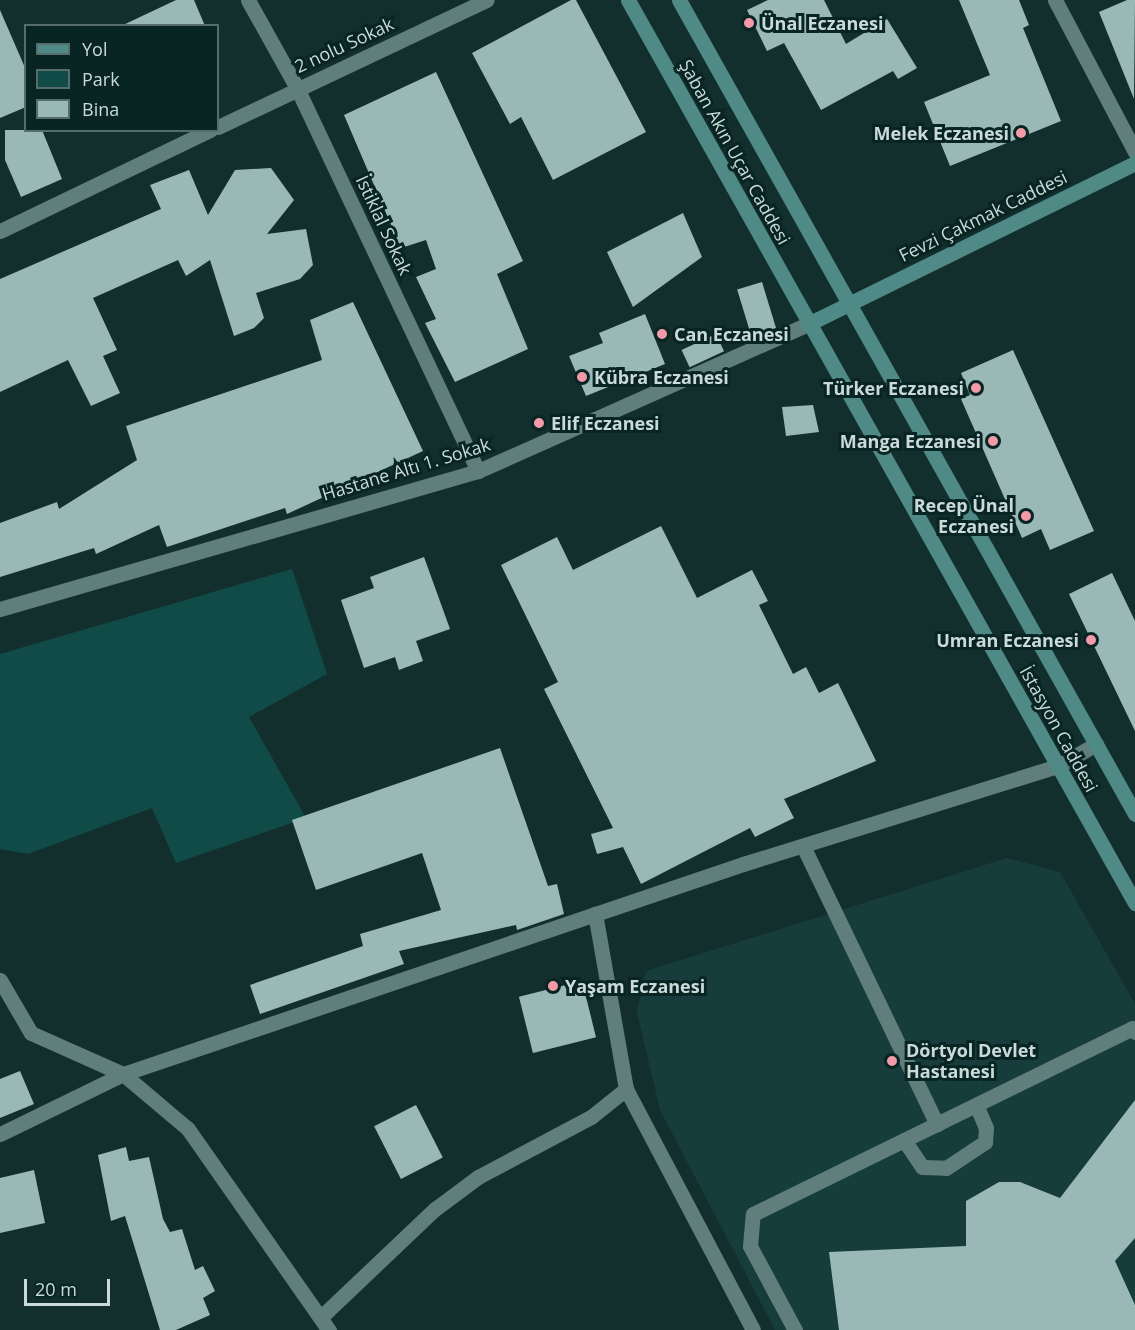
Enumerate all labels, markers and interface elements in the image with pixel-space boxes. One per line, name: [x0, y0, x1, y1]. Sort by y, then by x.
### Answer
place label: Ünal Eczanesi: [761, 12, 883, 34]
street label: 2 nolu Sokak: [291, 13, 397, 77]
marker: Ünal Eczanesi: [742, 16, 756, 30]
legend: [24, 24, 219, 132]
text: Yol: [82, 37, 107, 61]
street label: Şaban Akın Uçar Caddesi: [675, 56, 795, 248]
text: Park: [82, 67, 120, 91]
text: Bina: [82, 97, 119, 121]
place label: Melek Eczanesi: [874, 122, 1009, 144]
marker: Melek Eczanesi: [1014, 126, 1028, 140]
street label: Fevzi Çakmak Caddesi: [895, 166, 1071, 266]
street label: İstiklal Sokak: [352, 172, 416, 278]
place label: Can Eczanesi: [674, 323, 789, 345]
marker: Can Eczanesi: [655, 327, 669, 341]
place label: Kübra Eczanesi: [594, 366, 729, 388]
marker: Kübra Eczanesi: [575, 370, 589, 384]
place label: Türker Eczanesi: [823, 377, 964, 399]
marker: Türker Eczanesi: [969, 381, 983, 395]
place label: Elif Eczanesi: [551, 412, 660, 434]
marker: Elif Eczanesi: [532, 416, 546, 430]
place label: Manga Eczanesi: [840, 430, 981, 452]
street label: Hastane Altı 1. Sokak: [319, 433, 493, 505]
marker: Manga Eczanesi: [986, 434, 1000, 448]
place label: Recep Ünal Eczanesi: [914, 495, 1014, 538]
marker: Recep Ünal Eczanesi: [1019, 509, 1033, 523]
place label: Umran Eczanesi: [936, 629, 1079, 651]
marker: Umran Eczanesi: [1084, 633, 1098, 647]
street label: İstasyon Caddesi: [1015, 662, 1103, 796]
place label: Yaşam Eczanesi: [565, 975, 705, 997]
marker: Yaşam Eczanesi: [546, 979, 560, 993]
place label: Dörtyol Devlet Hastanesi: [906, 1040, 1036, 1082]
marker: Dörtyol Devlet Hastanesi: [883, 1052, 901, 1070]
scale bar: [27, 1267, 112, 1305]
text: 20 m: [35, 1277, 77, 1301]

